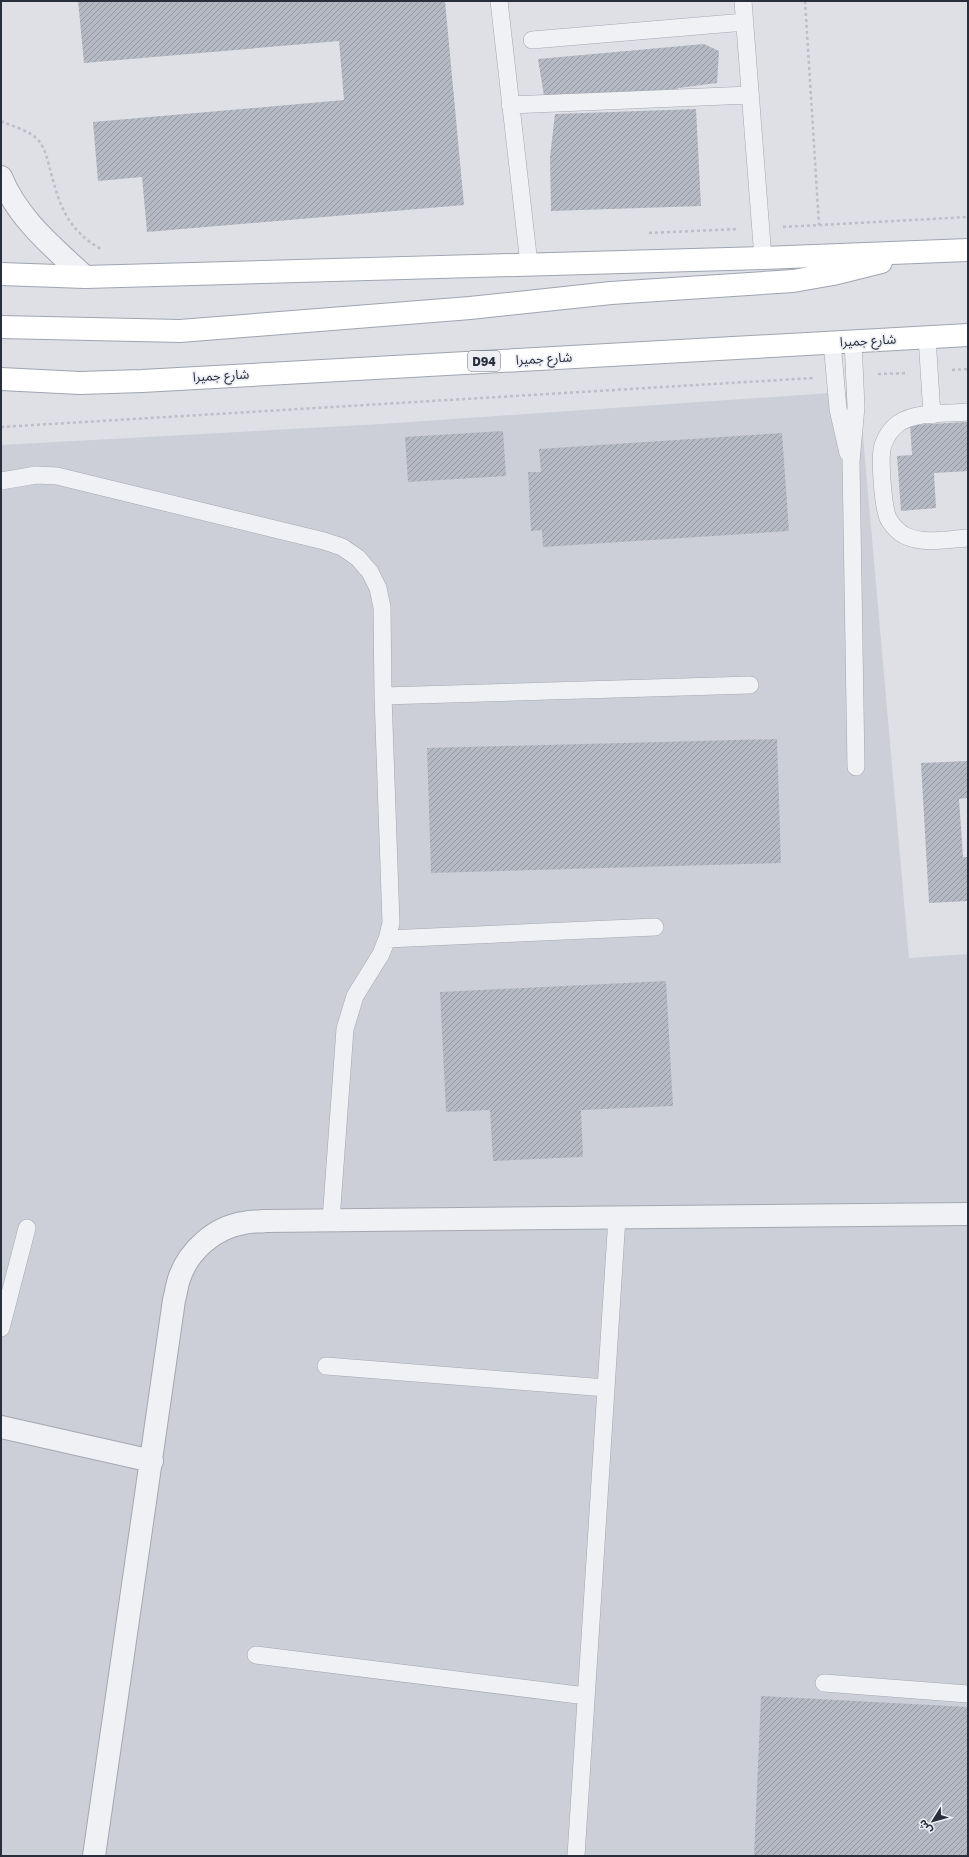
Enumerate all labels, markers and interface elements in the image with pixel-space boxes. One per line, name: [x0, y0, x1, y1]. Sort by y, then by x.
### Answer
street label: شارع جميرا: [839, 331, 897, 352]
street label: شارع جميرا: [515, 349, 573, 370]
road number: D94: [468, 351, 500, 371]
street label: شارع جميرا: [192, 366, 250, 387]
north arrow: [913, 1801, 953, 1841]
text: ش: [915, 1817, 935, 1837]

